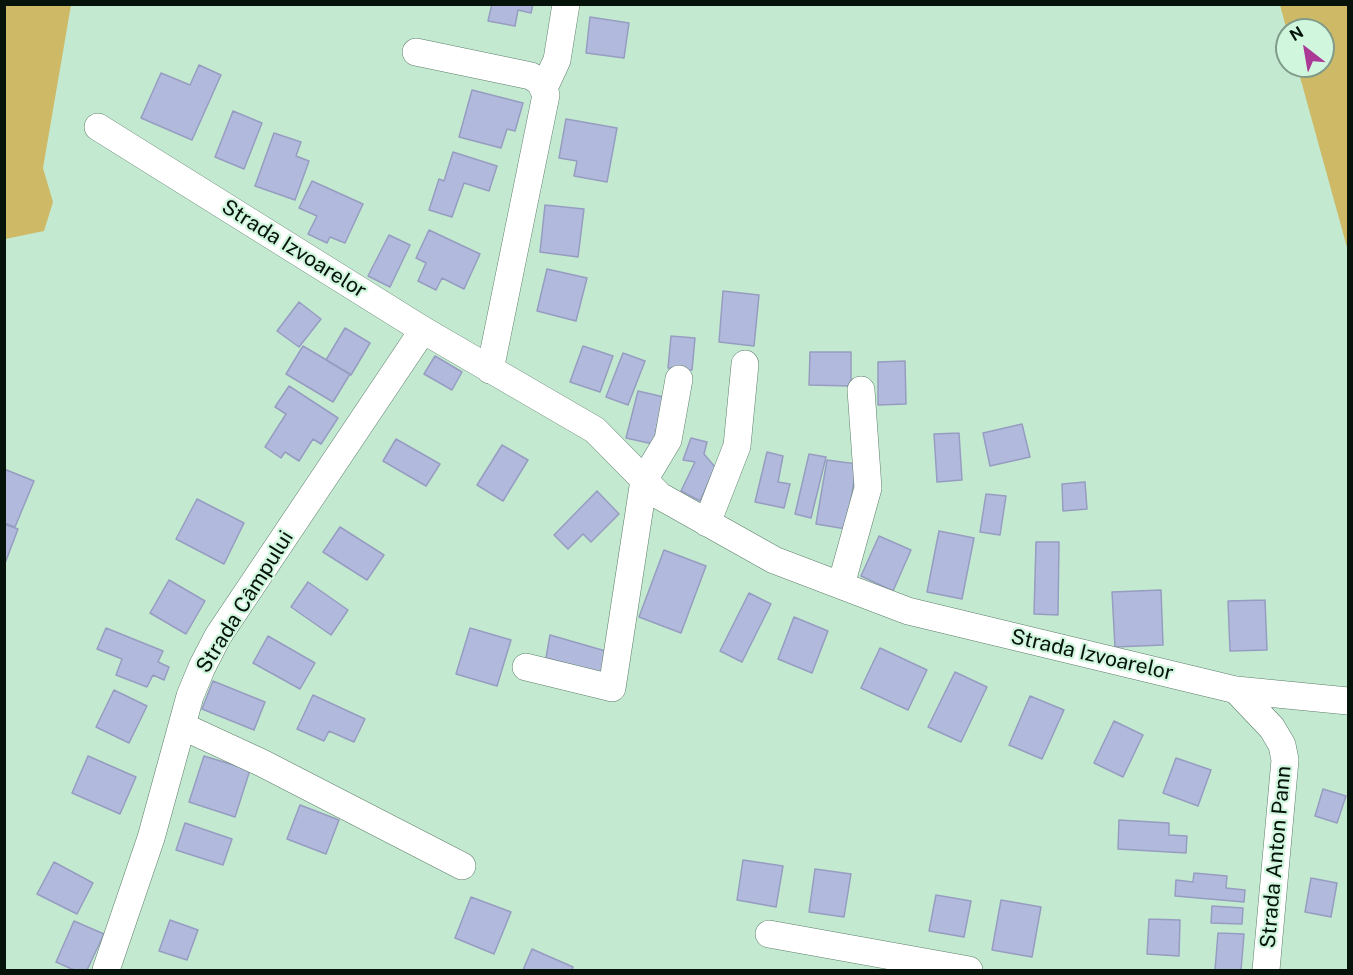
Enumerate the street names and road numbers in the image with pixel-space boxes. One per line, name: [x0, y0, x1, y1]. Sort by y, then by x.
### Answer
street label: Strada Izvoarelor: [217, 194, 371, 304]
street label: Strada Câmpului: [191, 526, 299, 678]
street label: Strada Izvoarelor: [1008, 624, 1176, 686]
street label: Strada Anton Pann: [1255, 765, 1297, 949]

